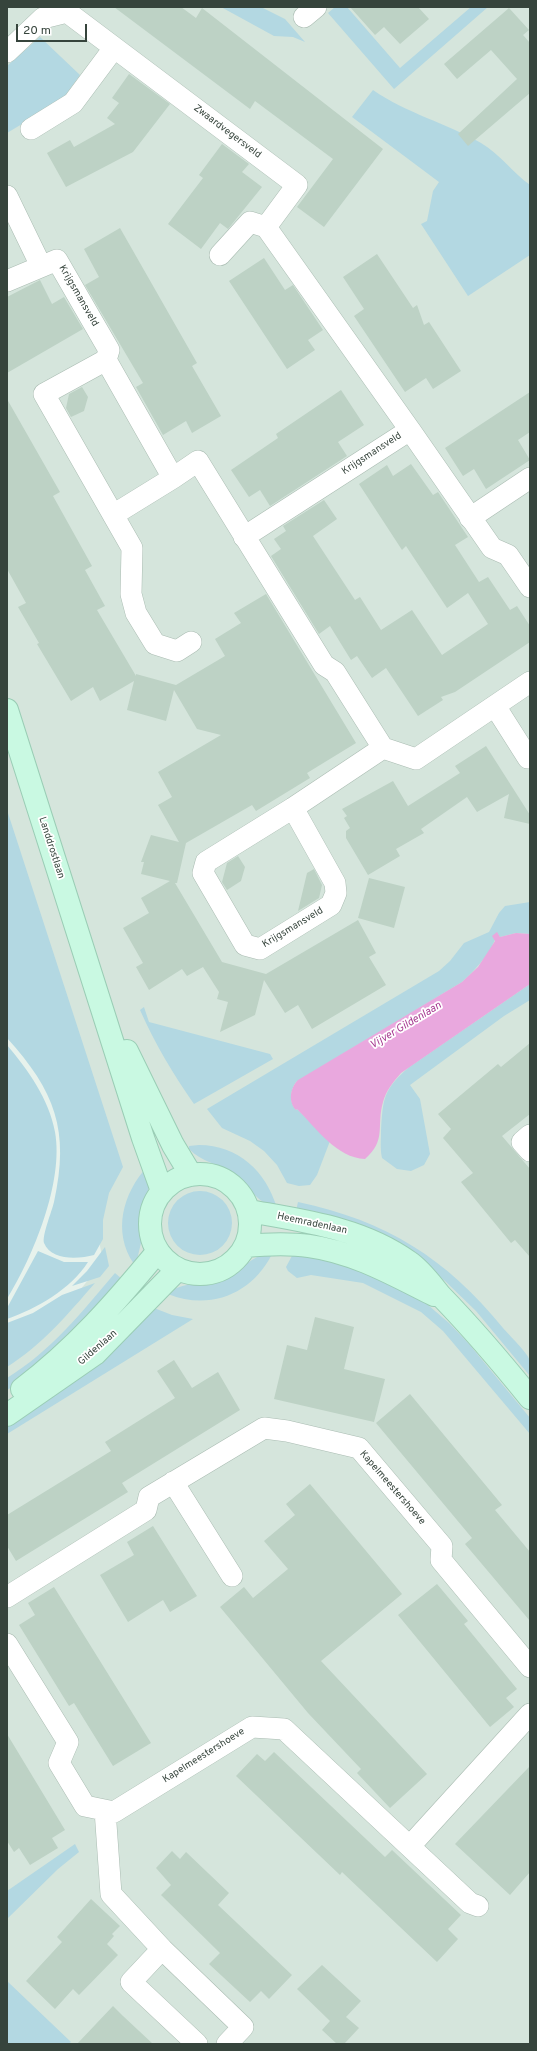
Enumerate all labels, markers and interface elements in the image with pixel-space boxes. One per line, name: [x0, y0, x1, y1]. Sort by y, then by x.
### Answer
scale bar: [18, 16, 89, 42]
text: 20 m: [23, 23, 51, 39]
street label: Zwaardvegersveld: [191, 103, 263, 161]
street label: Krijgsmansveld: [56, 263, 100, 329]
street label: Krijgsmansveld: [340, 430, 404, 478]
street label: Landdrostlaan: [35, 816, 67, 880]
street label: Krijgsmansveld: [260, 905, 326, 951]
water label: Vijver Gildenlaan: [368, 999, 444, 1053]
street label: Heemradenlaan: [276, 1211, 348, 1237]
street label: Gildenlaan: [76, 1328, 120, 1368]
street label: Kapelmeestershoeve: [356, 1448, 428, 1528]
street label: Kapelmeestershoeve: [161, 1726, 247, 1786]

